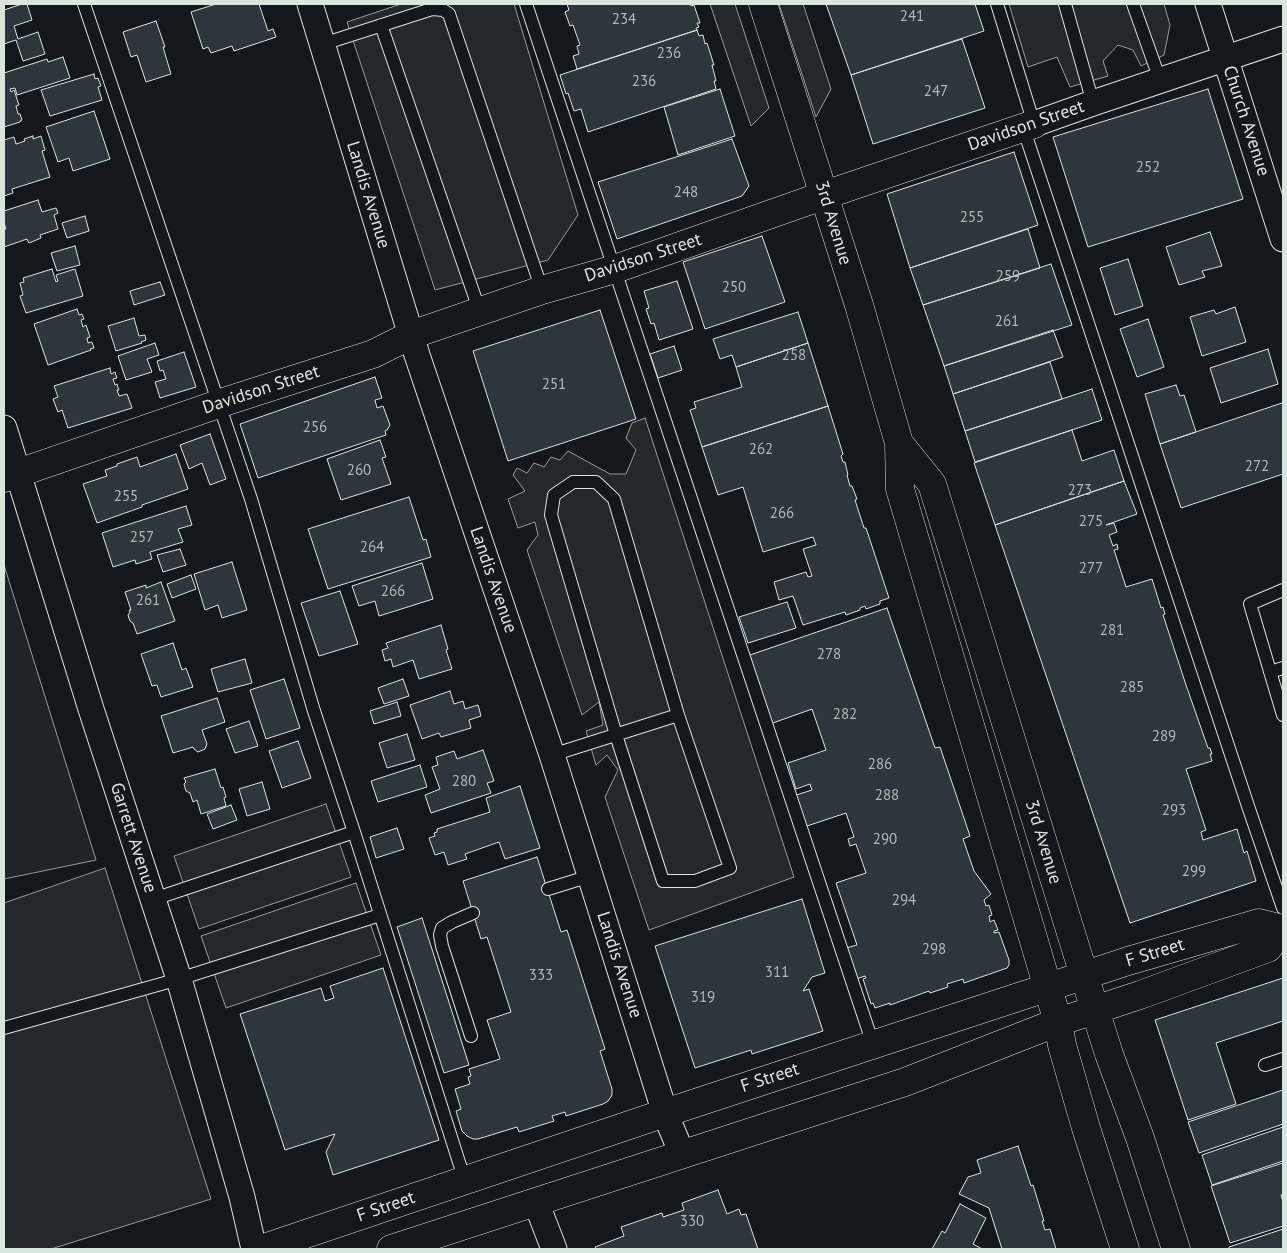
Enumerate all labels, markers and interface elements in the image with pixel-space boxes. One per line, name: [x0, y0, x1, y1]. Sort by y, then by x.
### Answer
house number: 241: [900, 8, 924, 26]
house number: 234: [612, 11, 636, 29]
house number: 236: [657, 45, 681, 63]
street label: Church Avenue: [1218, 63, 1274, 179]
house number: 236: [632, 73, 656, 91]
house number: 247: [924, 83, 948, 101]
street label: Davidson Street: [965, 96, 1087, 156]
street label: Landis Avenue: [341, 139, 395, 251]
house number: 252: [1136, 159, 1160, 177]
street label: 3rd Avenue: [810, 178, 856, 268]
house number: 248: [674, 184, 698, 202]
house number: 255: [960, 209, 984, 227]
street label: Davidson Street: [582, 229, 704, 287]
house number: 259: [996, 268, 1020, 286]
house number: 250: [722, 279, 746, 297]
house number: 261: [995, 313, 1019, 331]
house number: 258: [782, 347, 806, 365]
street label: Davidson Street: [200, 361, 322, 419]
house number: 251: [542, 376, 566, 394]
house number: 256: [303, 419, 327, 437]
house number: 262: [749, 441, 773, 459]
house number: 272: [1245, 458, 1269, 476]
house number: 260: [347, 462, 371, 480]
house number: 273: [1068, 482, 1092, 500]
house number: 255: [114, 488, 138, 506]
house number: 266: [770, 505, 794, 523]
house number: 275: [1079, 513, 1103, 531]
street label: Landis Avenue: [465, 524, 521, 636]
house number: 257: [130, 529, 154, 547]
house number: 264: [360, 539, 384, 557]
house number: 277: [1079, 560, 1103, 578]
house number: 266: [381, 583, 405, 601]
house number: 261: [136, 592, 160, 610]
house number: 281: [1100, 622, 1124, 640]
house number: 278: [817, 646, 841, 664]
house number: 285: [1120, 679, 1144, 697]
house number: 282: [833, 706, 857, 724]
house number: 289: [1152, 728, 1176, 746]
house number: 286: [868, 756, 892, 774]
house number: 280: [452, 773, 476, 791]
street label: Garrett Avenue: [105, 780, 161, 896]
house number: 288: [875, 787, 899, 805]
street label: 3rd Avenue: [1020, 797, 1066, 887]
house number: 293: [1162, 802, 1186, 820]
house number: 290: [873, 831, 897, 849]
house number: 299: [1182, 863, 1206, 881]
house number: 294: [892, 892, 916, 910]
street label: Landis Avenue: [592, 909, 646, 1021]
street label: F Street: [1123, 934, 1187, 972]
house number: 298: [922, 941, 946, 959]
house number: 311: [765, 964, 789, 982]
house number: 333: [529, 967, 553, 985]
house number: 319: [691, 989, 715, 1007]
street label: F Street: [738, 1058, 802, 1098]
street label: F Street: [354, 1187, 418, 1227]
house number: 330: [680, 1213, 704, 1231]

